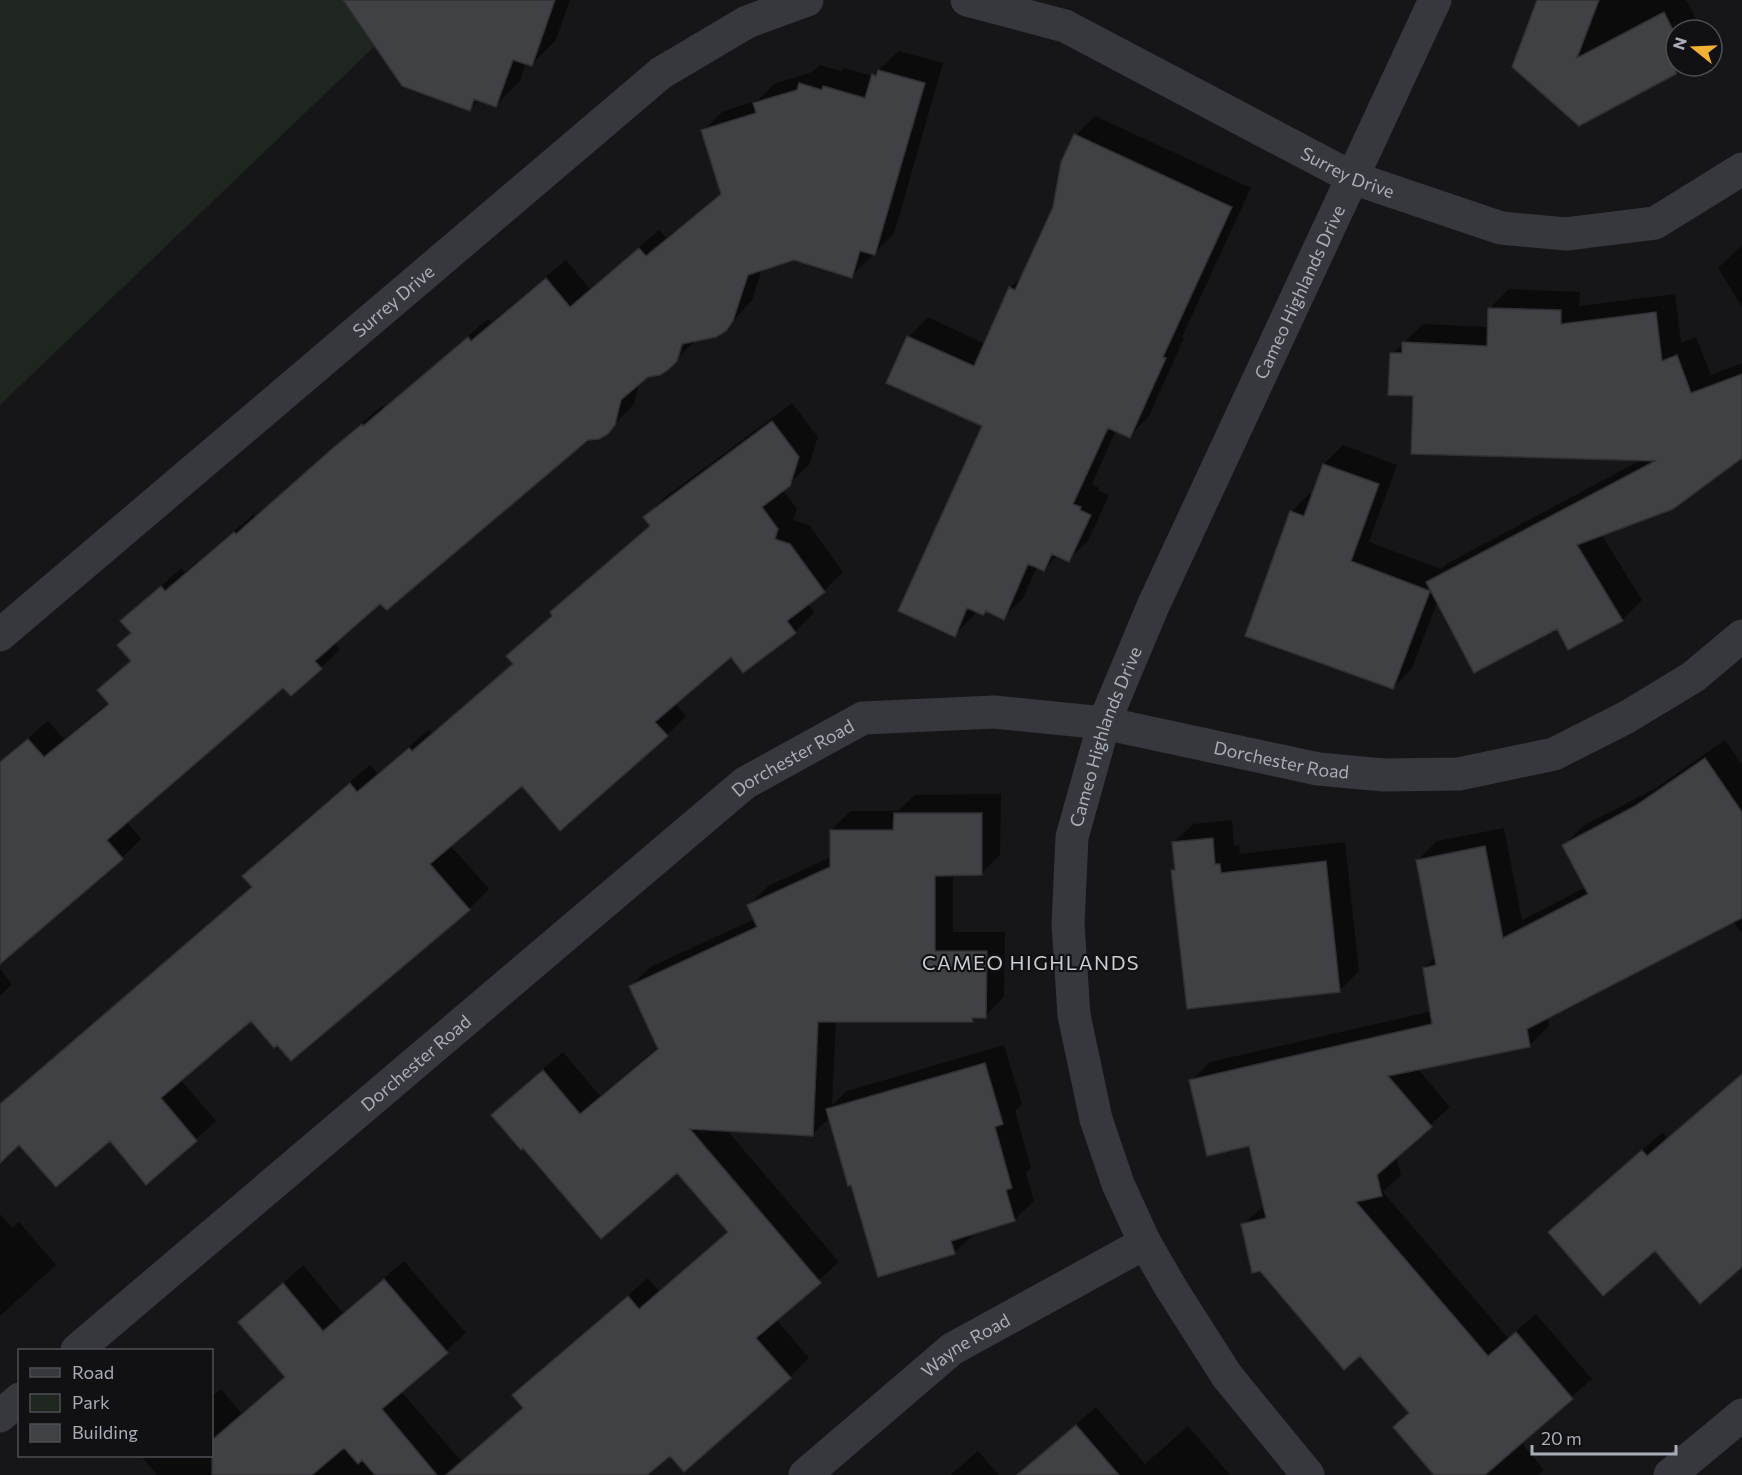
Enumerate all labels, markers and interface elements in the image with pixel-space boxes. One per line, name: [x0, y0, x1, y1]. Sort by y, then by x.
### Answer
north arrow: [1664, 18, 1724, 78]
text: N: [1668, 35, 1690, 52]
street label: Surrey Drive: [1297, 142, 1397, 202]
street label: Cameo Highlands Drive: [1249, 201, 1349, 382]
street label: Surrey Drive: [348, 260, 438, 342]
street label: Cameo Highlands Drive: [1064, 643, 1146, 829]
street label: Dorchester Road: [727, 714, 858, 801]
street label: Dorchester Road: [1212, 736, 1350, 783]
district label: CAMEO HIGHLANDS: [922, 950, 1140, 974]
street label: Dorchester Road: [356, 1010, 475, 1115]
street label: Wayne Road: [917, 1309, 1013, 1382]
legend: [18, 1349, 213, 1457]
text: Road: [72, 1361, 114, 1383]
text: Park: [72, 1391, 110, 1413]
scale bar: [1532, 1418, 1676, 1456]
text: Building: [72, 1421, 138, 1443]
text: 20 m: [1541, 1427, 1582, 1449]

